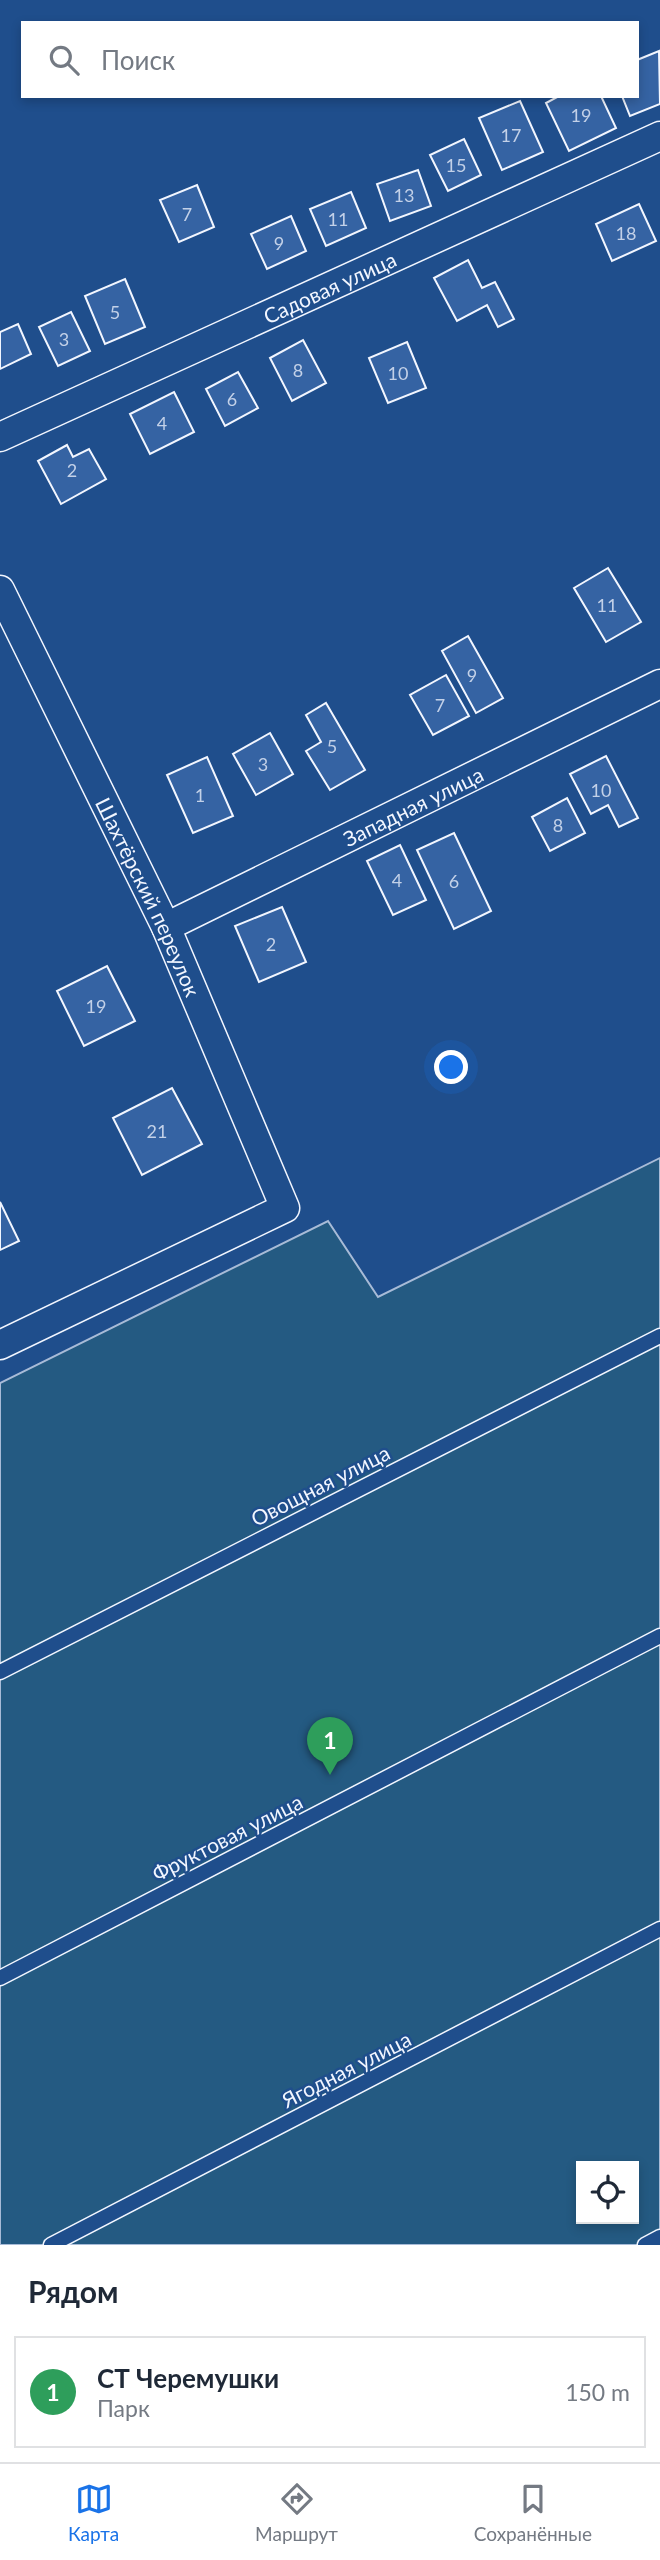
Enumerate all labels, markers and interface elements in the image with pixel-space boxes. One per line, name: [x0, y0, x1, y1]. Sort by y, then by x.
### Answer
search box: [21, 21, 639, 98]
icon: search: [45, 41, 83, 79]
text: Поиск: [101, 44, 175, 76]
house number: 19: [571, 104, 591, 126]
house number: 17: [501, 124, 521, 146]
house number: 15: [446, 154, 466, 176]
house number: 13: [394, 184, 414, 206]
house number: 7: [182, 203, 192, 225]
house number: 11: [328, 208, 348, 230]
house number: 18: [616, 222, 636, 244]
house number: 9: [274, 232, 284, 254]
street label: Садовая улица: [259, 246, 400, 328]
house number: 5: [110, 301, 120, 323]
house number: 3: [59, 328, 69, 350]
house number: 8: [293, 359, 303, 381]
house number: 10: [388, 362, 408, 384]
house number: 6: [227, 388, 237, 410]
house number: 4: [157, 412, 167, 434]
house number: 2: [67, 459, 77, 481]
house number: 11: [597, 594, 617, 616]
house number: 9: [467, 664, 477, 686]
house number: 7: [435, 694, 445, 716]
house number: 5: [327, 735, 337, 757]
house number: 3: [258, 753, 268, 775]
street label: Западная улица: [339, 761, 487, 851]
house number: 10: [591, 779, 611, 801]
house number: 1: [195, 784, 205, 806]
street label: Шахтёрский переулок: [91, 793, 206, 1000]
house number: 8: [553, 814, 563, 836]
house number: 4: [392, 869, 402, 891]
house number: 6: [449, 870, 459, 892]
house number: 2: [266, 933, 276, 955]
house number: 19: [86, 995, 106, 1017]
your location: [434, 1050, 468, 1084]
house number: 21: [147, 1120, 167, 1142]
street label: Овощная улица: [246, 1439, 394, 1531]
pin: 1: [307, 1717, 353, 1775]
street label: Фруктовая улица: [148, 1788, 306, 1886]
street label: Ягодная улица: [276, 2026, 415, 2113]
map controls: [576, 2161, 639, 2224]
button: locate: [576, 2161, 639, 2224]
text: Рядом: [28, 2273, 118, 2309]
text: СТ Черемушки: [97, 2362, 279, 2394]
text: 1: [46, 2378, 60, 2406]
text: 150 m: [565, 2378, 630, 2406]
text: Парк: [97, 2394, 150, 2422]
tab: Карта: [68, 2480, 119, 2545]
tab: Маршрут: [255, 2480, 338, 2545]
tab: Сохранённые: [474, 2480, 592, 2545]

